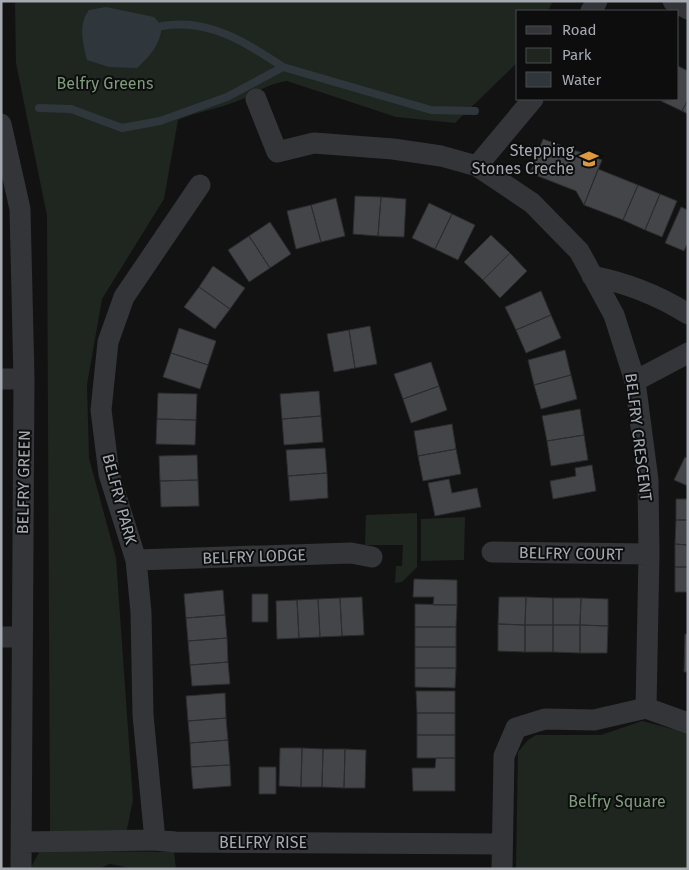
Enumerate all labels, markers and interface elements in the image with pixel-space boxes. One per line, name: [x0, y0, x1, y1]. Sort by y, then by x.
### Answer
legend: [516, 10, 679, 100]
text: Road: [562, 21, 597, 39]
text: Park: [562, 46, 592, 64]
text: Water: [562, 71, 601, 89]
park label: Belfry Greens: [57, 74, 153, 93]
place label: Stepping Stones Creche: [472, 141, 575, 178]
school or university icon: Stepping Stones Creche: [578, 148, 600, 170]
street label: BELFRY CRESCENT: [621, 372, 656, 503]
street label: BELFRY GREEN: [13, 430, 34, 534]
street label: BELFRY PARK: [98, 452, 141, 547]
street label: BELFRY COURT: [519, 543, 624, 564]
street label: BELFRY LODGE: [202, 545, 306, 568]
park label: Belfry Square: [568, 792, 666, 811]
street label: BELFRY RISE: [219, 833, 307, 852]

